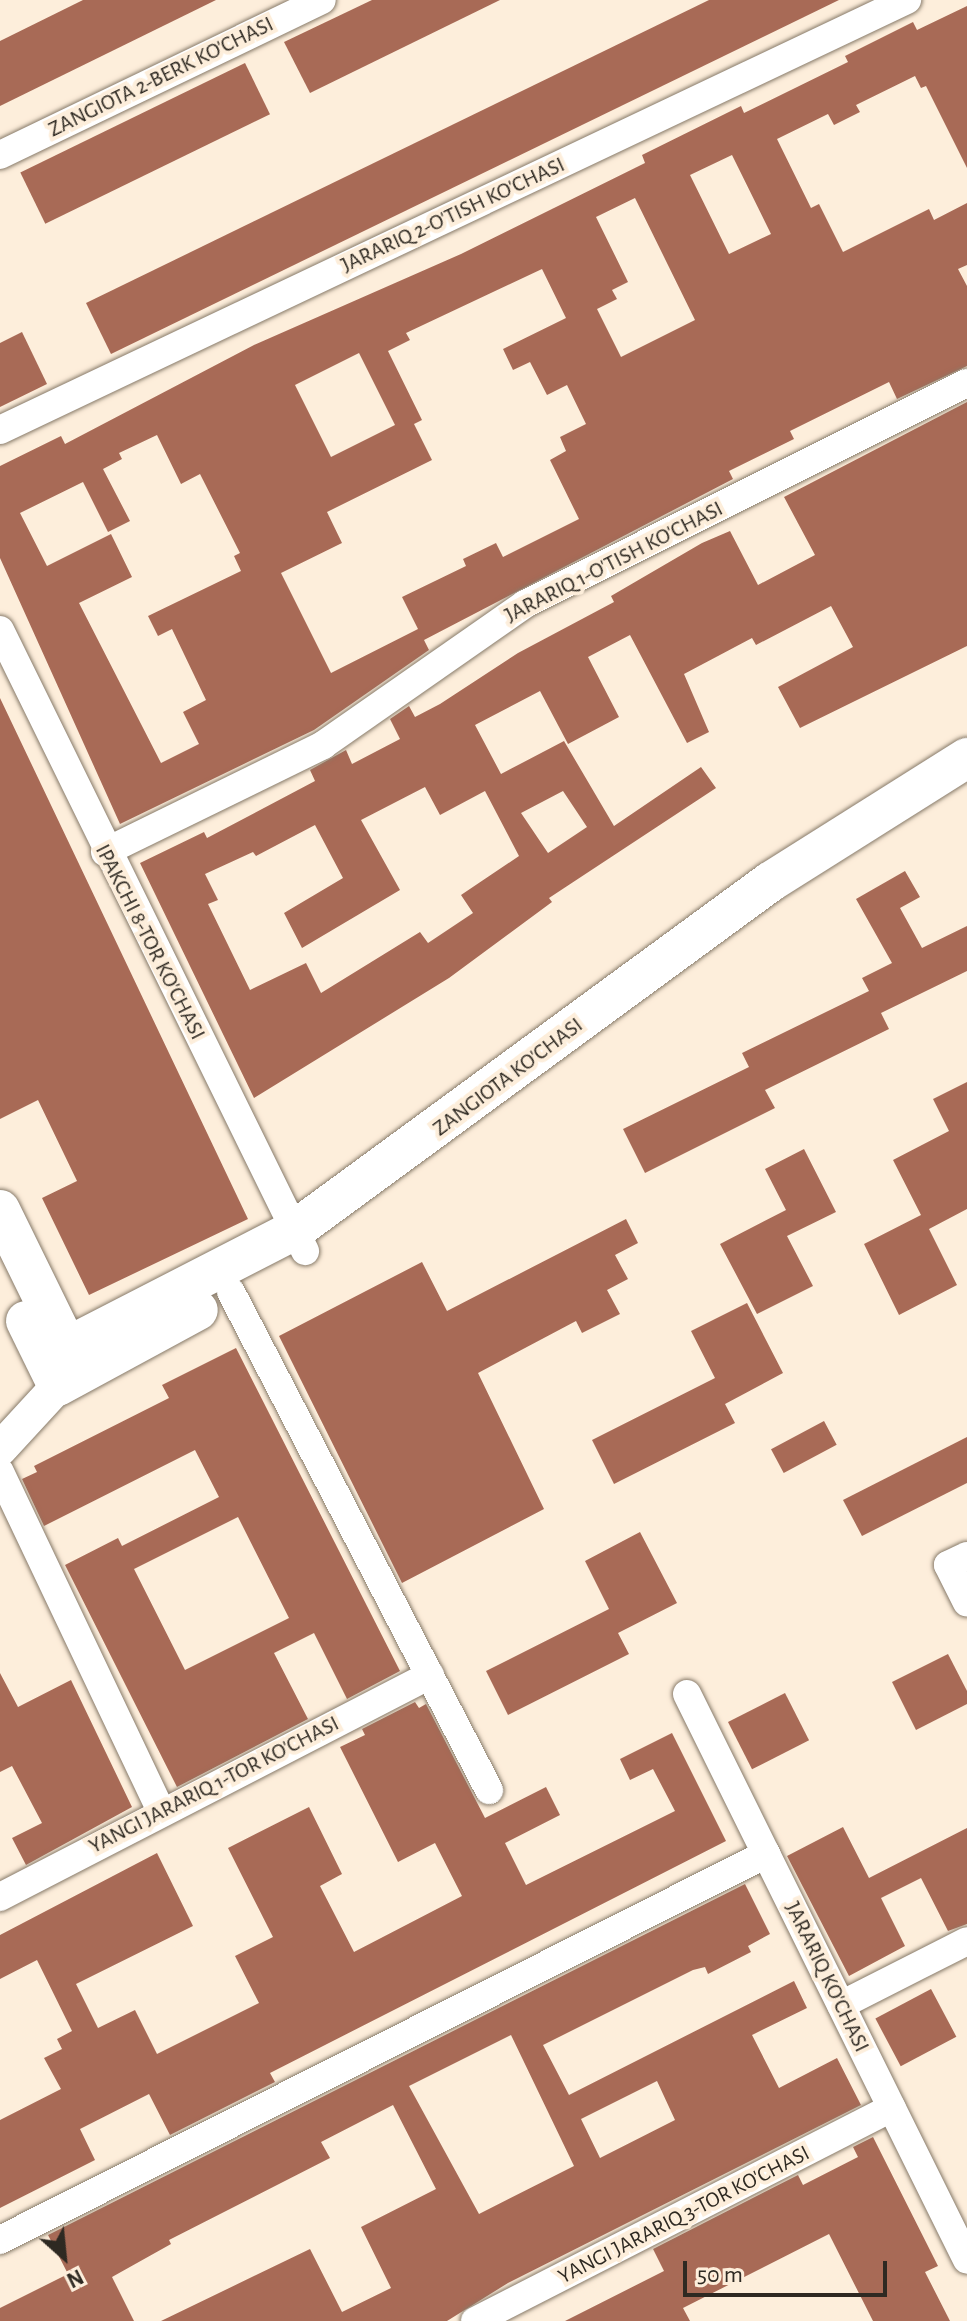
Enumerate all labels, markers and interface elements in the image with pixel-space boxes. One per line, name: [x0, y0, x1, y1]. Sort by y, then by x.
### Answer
street label: ZANGIOTA 2-BERK KO'CHASI: [44, 11, 278, 143]
street label: JARARIQ 2-O'TISH KO'CHASI: [337, 152, 569, 278]
street label: JARARIQ 1-O'TISH KO'CHASI: [501, 495, 727, 629]
street label: IPAKCHI 8-TOR KO'CHASI: [89, 840, 211, 1044]
street label: ZANGIOTA KO'CHASI: [428, 1012, 588, 1142]
street label: YANGI JARARIQ 1-TOR KO'CHASI: [85, 1710, 343, 1860]
street label: JARARIQ KO'CHASI: [779, 1898, 875, 2056]
street label: YANGI JARARIQ 3-TOR KO'CHASI: [554, 2140, 814, 2290]
north arrow: [24, 2217, 104, 2297]
scale bar: [687, 2245, 891, 2295]
text: 50 m: [697, 2263, 743, 2287]
text: N: [63, 2265, 87, 2292]

